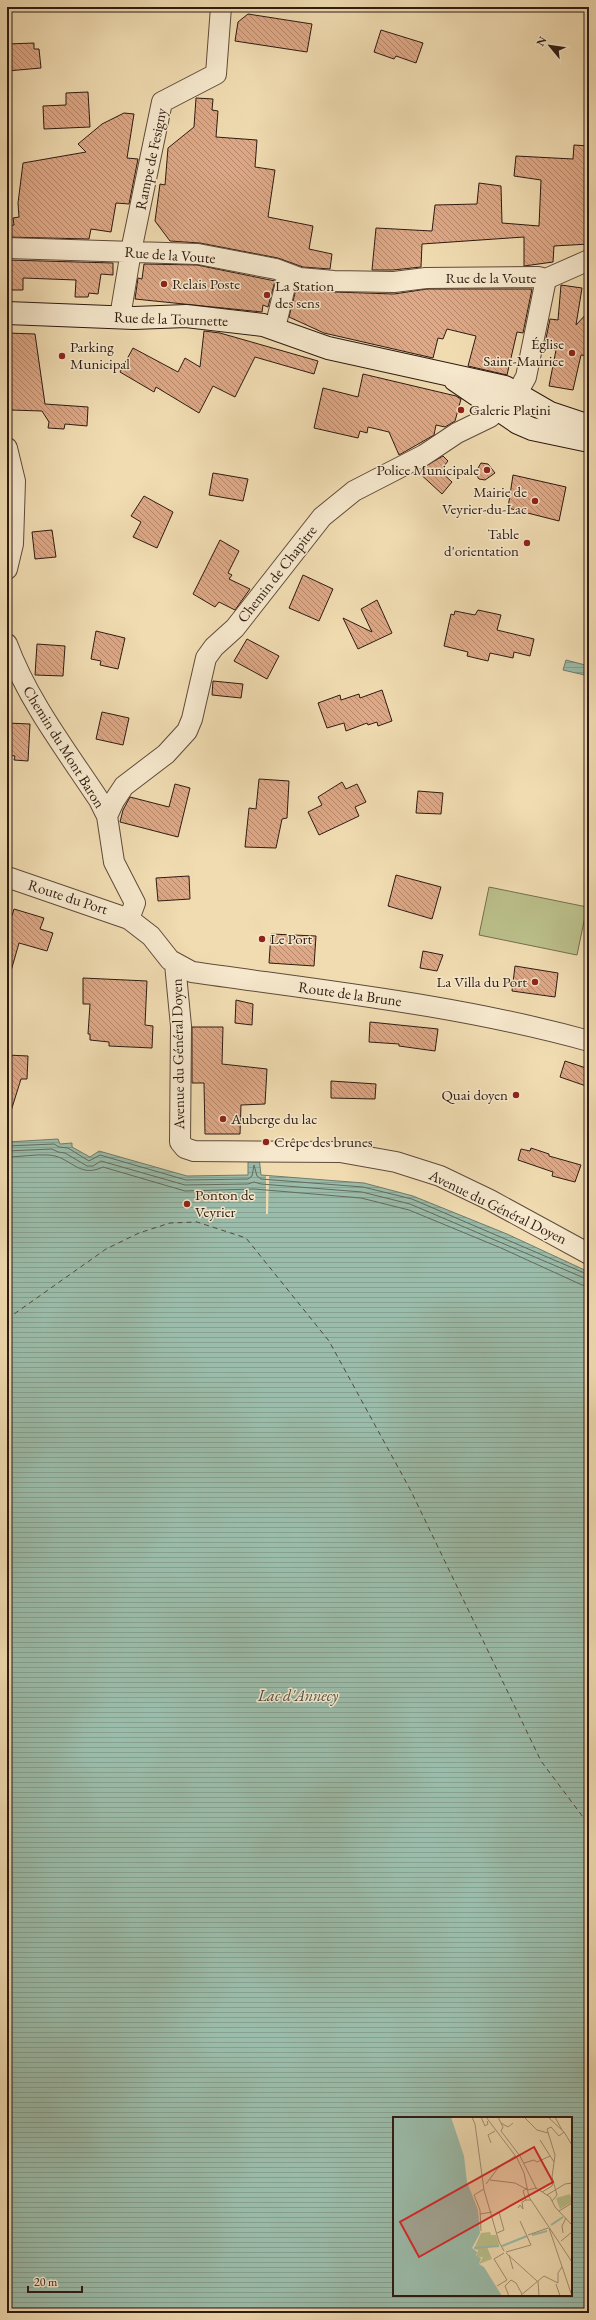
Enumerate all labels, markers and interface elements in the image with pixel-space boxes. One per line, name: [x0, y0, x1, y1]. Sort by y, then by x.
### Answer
north arrow: [530, 26, 570, 66]
text: N: [533, 34, 550, 48]
street label: Rampe de Fesigny: [130, 106, 171, 211]
street label: Rue de la Voute: [124, 242, 216, 267]
street label: Rue de la Voute: [446, 268, 537, 287]
place label: Relais Poste: [172, 274, 240, 293]
place label: La Station des sens: [275, 276, 334, 312]
marker: Relais Poste: [159, 279, 169, 289]
marker: La Station des sens: [262, 290, 272, 300]
street label: Rue de la Tournette: [114, 307, 229, 330]
place label: Église Saint-Maurice: [483, 334, 564, 370]
place label: Parking Municipal: [70, 337, 130, 373]
marker: Église Saint-Maurice: [567, 348, 577, 358]
marker: Parking Municipal: [57, 351, 67, 361]
place label: Galerie Platini: [469, 400, 551, 419]
marker: Galerie Platini: [456, 405, 466, 415]
place label: Police Municipale: [377, 460, 479, 479]
marker: Police Municipale: [482, 465, 492, 475]
place label: Mairie de Veyrier-du-Lac: [442, 482, 527, 518]
marker: Mairie de Veyrier-du-Lac: [530, 496, 540, 506]
street label: Chemin de Chapitre: [233, 521, 321, 626]
place label: Table d'orientation: [444, 524, 519, 560]
marker: Table d'orientation: [522, 538, 532, 548]
street label: Chemin du Mont Baron: [19, 682, 110, 811]
street label: Route du Port: [26, 875, 111, 918]
place label: Le Port: [270, 929, 313, 948]
marker: Le Port: [257, 934, 267, 944]
place label: La Villa du Port: [436, 972, 527, 991]
street label: Route de la Brune: [297, 977, 403, 1010]
marker: La Villa du Port: [530, 977, 540, 987]
street label: Avenue du Général Doyen: [167, 978, 188, 1131]
place label: Quai doyen: [441, 1085, 508, 1104]
marker: Quai doyen: [511, 1090, 521, 1100]
place label: Auberge du lac: [230, 1109, 317, 1128]
marker: Auberge du lac: [218, 1114, 228, 1124]
place label: Crêpe des brunes: [274, 1132, 373, 1151]
marker: Crêpe des brunes: [261, 1137, 271, 1147]
street label: Avenue du Général Doyen: [425, 1164, 570, 1248]
place label: Ponton de Veyrier: [195, 1185, 255, 1221]
marker: Ponton de Veyrier: [182, 1199, 192, 1209]
water label: Lac d'Annecy: [257, 1685, 339, 1706]
inset map: [393, 2117, 572, 2296]
scale bar: [28, 2268, 82, 2294]
text: 20 m: [34, 2274, 58, 2290]

